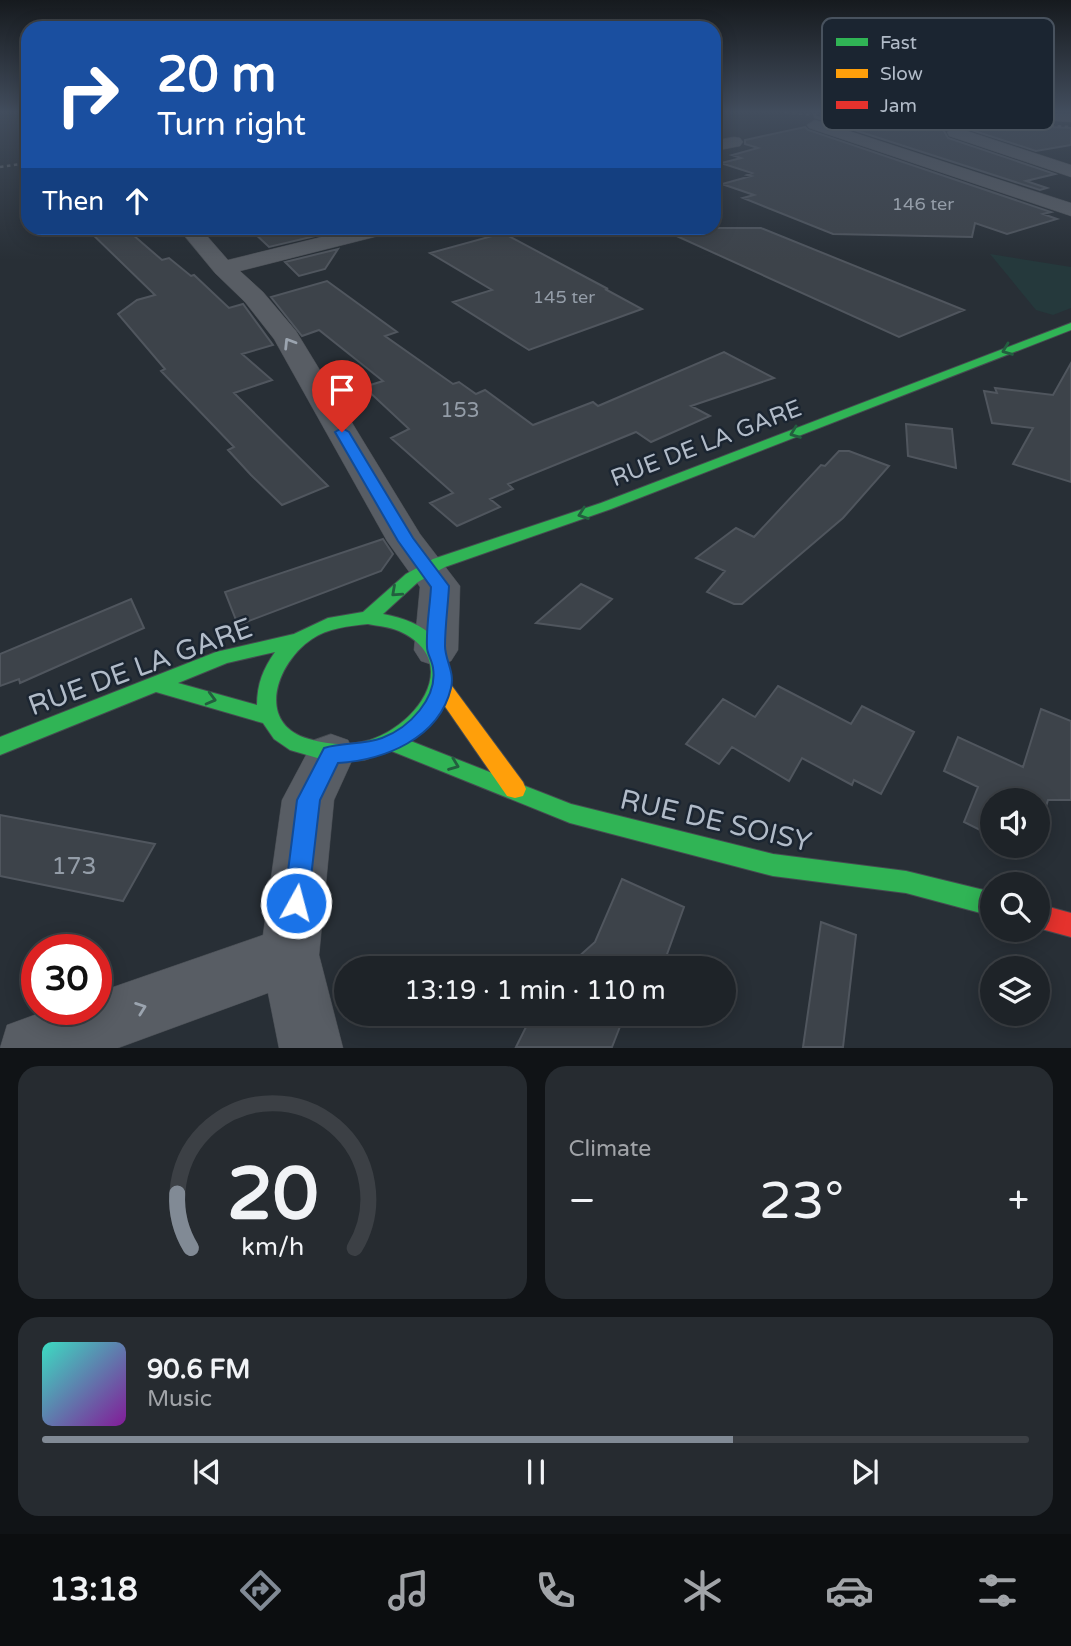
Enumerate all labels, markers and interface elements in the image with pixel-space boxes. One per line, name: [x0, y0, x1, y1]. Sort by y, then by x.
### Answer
legend: [822, 18, 1054, 130]
text: Fast: [880, 32, 917, 54]
text: 20 m: [157, 46, 276, 105]
icon: right: [42, 49, 133, 140]
text: Slow: [880, 63, 923, 85]
text: Jam: [880, 95, 917, 117]
text: Turn right: [157, 106, 306, 144]
icon: ahead: [118, 182, 156, 220]
text: Then: [42, 186, 104, 217]
house number: 146 ter: [892, 193, 954, 215]
house number: 145 ter: [533, 286, 595, 308]
one-way arrow: [285, 338, 298, 351]
one-way arrow: [1002, 342, 1014, 356]
pin: [312, 360, 372, 432]
icon: arrive: [323, 371, 361, 409]
street label: RUE DE LA GARE: [607, 394, 806, 493]
house number: 153: [440, 398, 480, 423]
one-way arrow: [790, 424, 802, 438]
one-way arrow: [577, 506, 590, 520]
one-way arrow: [391, 584, 404, 596]
street label: RUE DE LA GARE: [24, 611, 257, 723]
one-way arrow: [205, 691, 217, 705]
one-way arrow: [448, 756, 460, 770]
street label: RUE DE SOISY: [617, 782, 815, 860]
map controls: [980, 788, 1050, 1026]
button: sound: [980, 788, 1050, 858]
house number: 173: [51, 852, 97, 881]
position arrow: [259, 866, 333, 940]
button: search: [980, 872, 1050, 942]
speed limit sign: 30: [21, 934, 112, 1025]
button: layers: [980, 956, 1050, 1026]
text: 13:19 · 1 min · 110 m: [404, 975, 666, 1006]
one-way arrow: [134, 1002, 146, 1016]
text: Climate: [569, 1135, 651, 1163]
text: 20: [227, 1152, 318, 1240]
text: 23°: [759, 1170, 844, 1233]
text: −: [569, 1178, 596, 1224]
text: +: [1008, 1178, 1029, 1224]
text: km/h: [241, 1232, 304, 1262]
text: 90.6 FM: [147, 1354, 250, 1385]
text: Music: [147, 1385, 212, 1413]
icon: previous: [188, 1453, 226, 1491]
icon: pause: [517, 1453, 555, 1491]
icon: next: [846, 1453, 884, 1491]
icon: directions: [236, 1566, 285, 1615]
icon: music: [384, 1566, 433, 1615]
icon: phone: [531, 1566, 580, 1615]
icon: climate: [678, 1566, 727, 1615]
icon: car: [825, 1566, 874, 1615]
icon: filters: [973, 1566, 1022, 1615]
text: 13:18: [49, 1571, 138, 1609]

